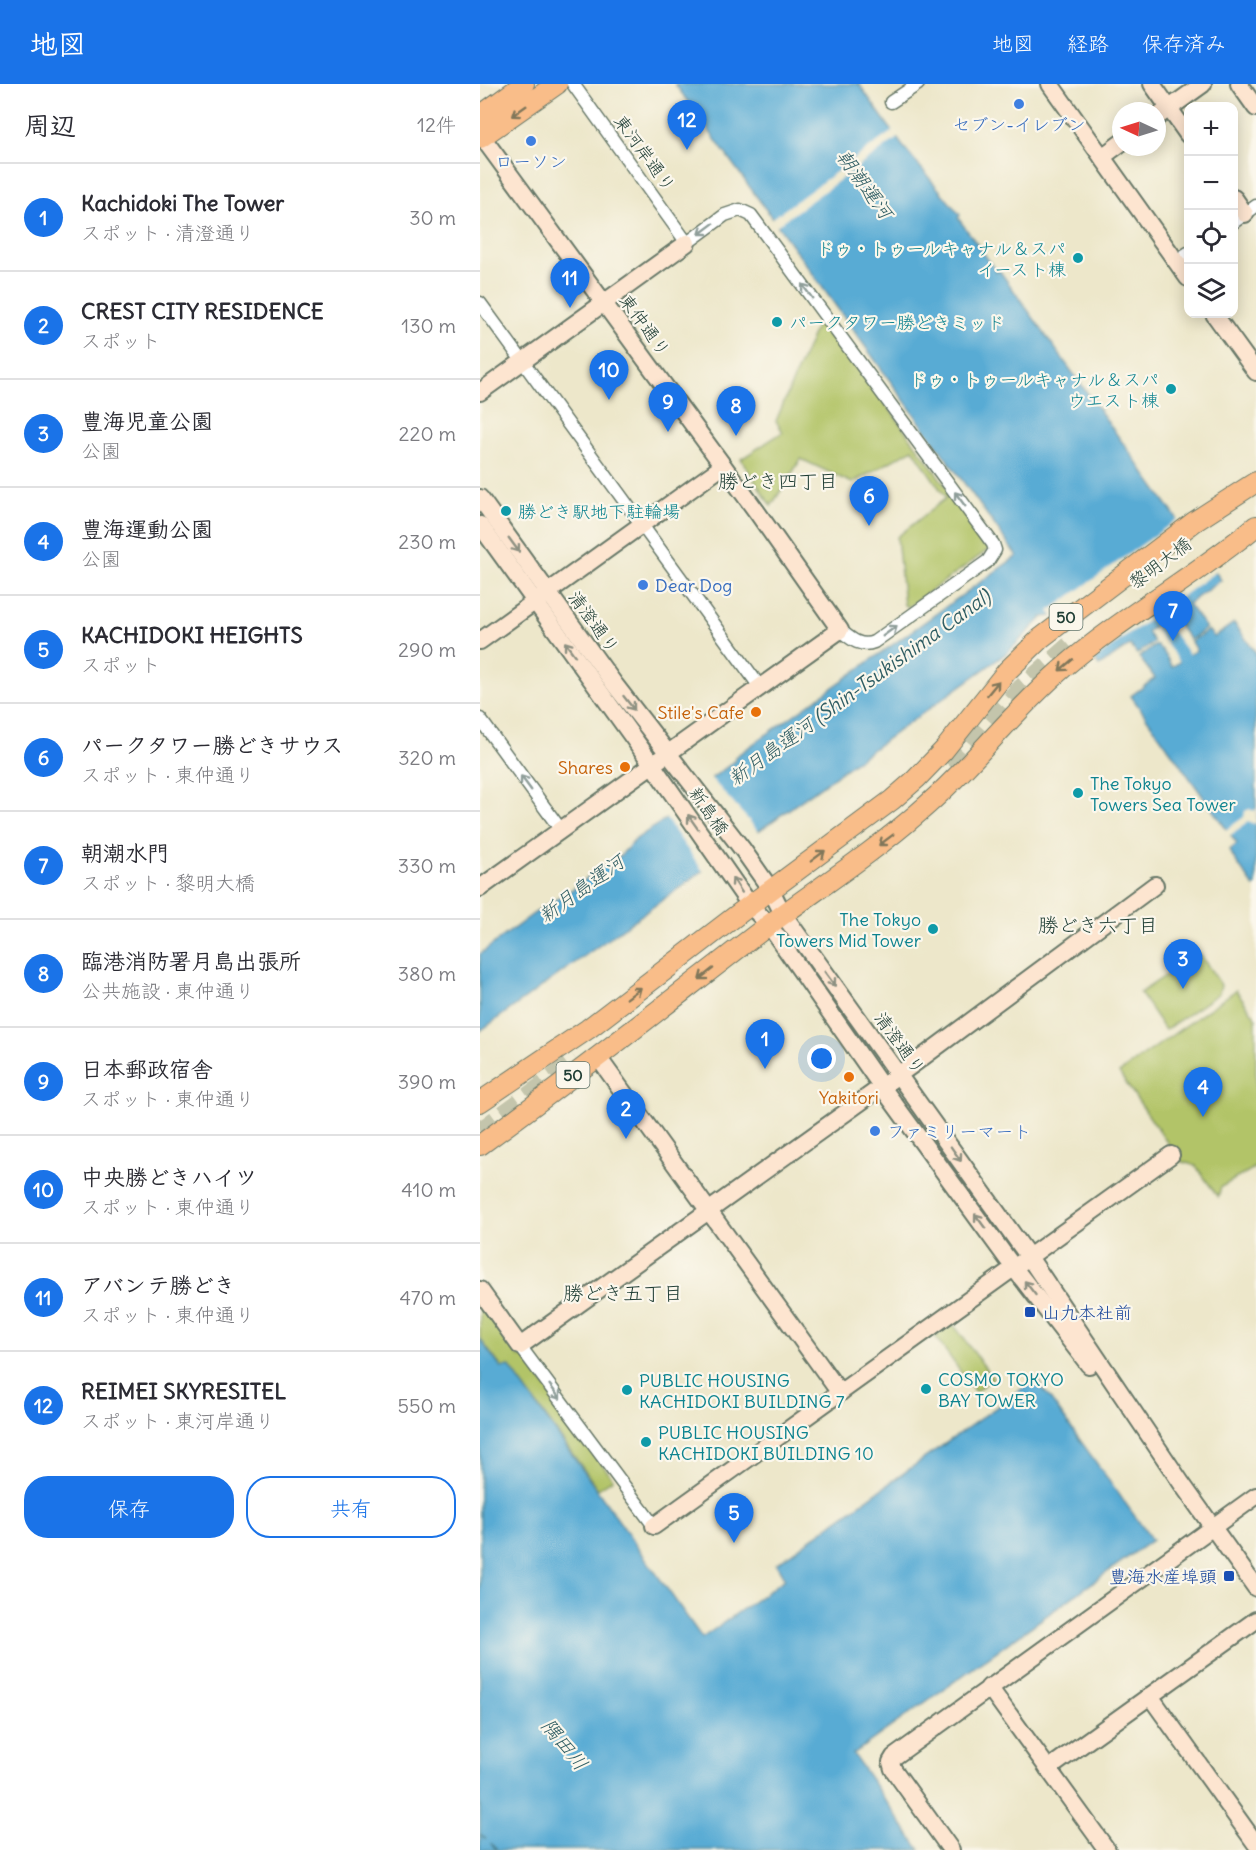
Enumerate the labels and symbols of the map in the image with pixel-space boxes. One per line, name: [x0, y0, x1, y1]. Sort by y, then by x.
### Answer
marker: セブン-イレブン: [1012, 97, 1026, 111]
pin: 12: [668, 100, 706, 150]
north arrow: [1112, 102, 1166, 156]
one-way arrow: [511, 105, 527, 117]
street label: 東河岸通り: [609, 110, 681, 196]
place label: セブン-イレブン: [952, 113, 1086, 136]
marker: ローソン: [524, 134, 538, 148]
water label: 朝潮運河: [831, 144, 900, 226]
place label: ローソン: [495, 150, 567, 173]
one-way arrow: [699, 223, 715, 235]
place label: ドゥ・トゥールキャナル＆スパ イースト棟: [816, 237, 1066, 281]
marker: ドゥ・トゥールキャナル＆スパ イースト棟: [1071, 251, 1085, 265]
pin: 11: [550, 258, 590, 308]
one-way arrow: [801, 284, 814, 300]
street label: 東仲通り: [615, 289, 675, 361]
place label: パークタワー勝どきミッド: [789, 311, 1005, 334]
marker: パークタワー勝どきミッド: [770, 315, 784, 329]
pin: 10: [590, 350, 628, 400]
place label: ドゥ・トゥールキャナル＆スパ ウエスト棟: [909, 368, 1159, 412]
pin: 9: [648, 382, 687, 432]
marker: ドゥ・トゥールキャナル＆スパ ウエスト棟: [1164, 382, 1178, 396]
pin: 8: [716, 386, 756, 436]
district label: 勝どき四丁目: [718, 468, 838, 493]
pin: 6: [850, 476, 888, 526]
one-way arrow: [954, 492, 966, 508]
place label: 勝どき駅地下駐輪場: [518, 500, 680, 523]
marker: 勝どき駅地下駐輪場: [499, 504, 513, 518]
street label: 黎明大橋: [1124, 532, 1196, 594]
one-way arrow: [508, 536, 520, 552]
place label: Dear Dog: [655, 574, 732, 597]
marker: Dear Dog: [636, 578, 650, 592]
water label: 新月島運河 (Shin-Tsukishima Canal): [723, 583, 996, 791]
street label: 清澄通り: [564, 586, 624, 658]
pin: 7: [1154, 592, 1192, 641]
road number: 50: [1050, 604, 1082, 630]
one-way arrow: [881, 625, 897, 637]
one-way arrow: [564, 642, 576, 658]
one-way arrow: [1058, 659, 1074, 672]
one-way arrow: [987, 680, 1000, 696]
one-way arrow: [622, 694, 635, 710]
place label: Stile's Cafe: [657, 701, 744, 724]
marker: Stile's Cafe: [749, 705, 763, 719]
place label: Shares: [558, 756, 613, 779]
marker: Shares: [618, 760, 632, 774]
place label: The Tokyo Towers Sea Tower: [1090, 772, 1237, 816]
one-way arrow: [520, 775, 533, 791]
street label: 新島橋: [684, 782, 734, 840]
marker: The Tokyo Towers Sea Tower: [1071, 786, 1085, 800]
one-way arrow: [687, 815, 699, 831]
one-way arrow: [878, 833, 894, 846]
water label: 新月島運河: [533, 847, 631, 928]
one-way arrow: [810, 850, 826, 862]
one-way arrow: [730, 877, 743, 894]
place label: The Tokyo Towers Mid Tower: [776, 908, 922, 952]
district label: 勝どき六丁目: [1038, 912, 1158, 937]
marker: The Tokyo Towers Mid Tower: [926, 922, 940, 936]
pin: 3: [1164, 940, 1202, 989]
one-way arrow: [698, 967, 714, 980]
one-way arrow: [824, 970, 836, 986]
one-way arrow: [626, 987, 642, 1000]
street label: 清澄通り: [870, 1007, 930, 1079]
pin: 1: [746, 1020, 784, 1069]
your location: [807, 1044, 836, 1073]
road number: 50: [556, 1062, 590, 1088]
pin: 4: [1184, 1068, 1222, 1117]
marker: Yakitori: [842, 1070, 856, 1084]
place label: Yakitori: [819, 1086, 879, 1109]
pin: 2: [606, 1090, 646, 1139]
place label: ファミリーマート: [887, 1120, 1031, 1143]
marker: ファミリーマート: [868, 1124, 882, 1138]
one-way arrow: [950, 1146, 962, 1162]
one-way arrow: [973, 1213, 986, 1229]
district label: 勝どき五丁目: [563, 1280, 683, 1305]
one-way arrow: [1023, 1281, 1036, 1297]
place label: 山九本社前: [1042, 1301, 1132, 1324]
marker: 山九本社前: [1023, 1305, 1037, 1319]
place label: COSMO TOKYO BAY TOWER: [938, 1368, 1064, 1412]
place label: PUBLIC HOUSING KACHIDOKI BUILDING 7: [639, 1369, 845, 1413]
marker: COSMO TOKYO BAY TOWER: [919, 1382, 933, 1396]
marker: PUBLIC HOUSING KACHIDOKI BUILDING 7: [620, 1383, 634, 1397]
one-way arrow: [549, 1384, 561, 1400]
place label: PUBLIC HOUSING KACHIDOKI BUILDING 10: [658, 1421, 874, 1465]
marker: PUBLIC HOUSING KACHIDOKI BUILDING 10: [639, 1435, 653, 1449]
pin: 5: [714, 1494, 754, 1543]
place label: 豊海水産埠頭: [1109, 1565, 1217, 1588]
marker: 豊海水産埠頭: [1222, 1569, 1236, 1583]
water label: 隅田川: [536, 1713, 594, 1775]

